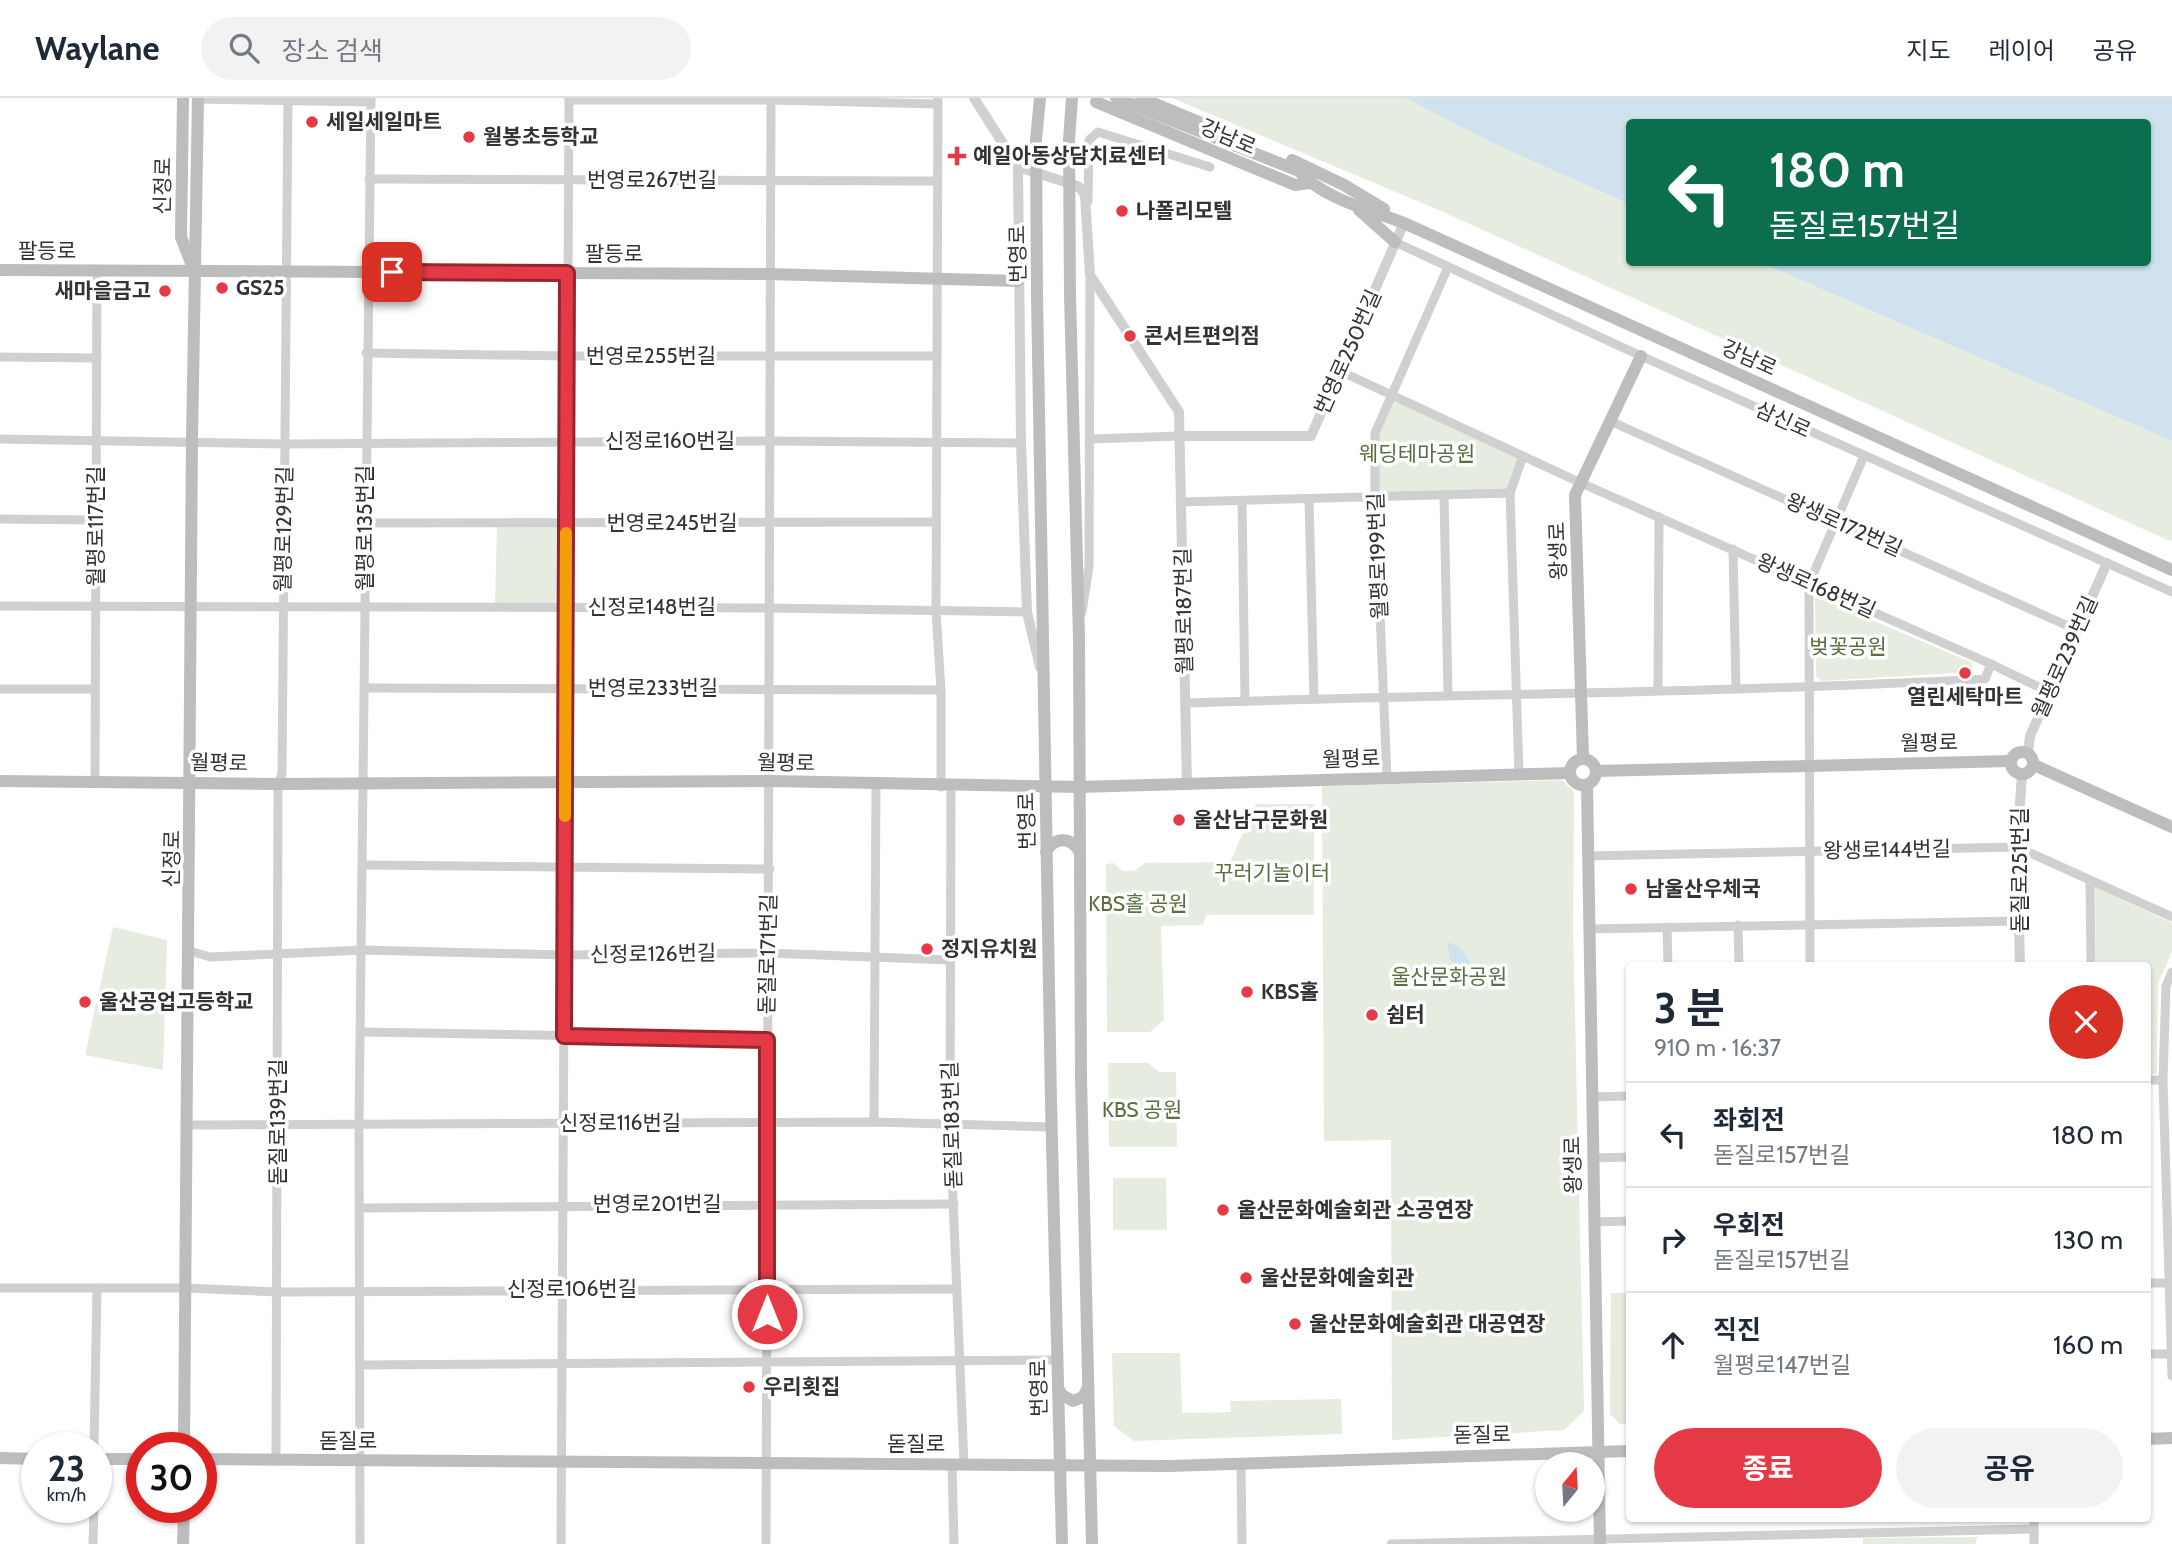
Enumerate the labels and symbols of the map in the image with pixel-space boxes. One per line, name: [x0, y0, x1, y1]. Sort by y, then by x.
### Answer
place label: 세일세일마트: [326, 109, 442, 134]
marker: 세일세일마트: [304, 114, 320, 130]
street label: 강남로: [1197, 114, 1260, 159]
place label: 월봉초등학교: [483, 124, 599, 149]
marker: 월봉초등학교: [461, 129, 477, 145]
place label: 예일아동상담치료센터: [973, 143, 1166, 168]
marker: 예일아동상담치료센터: [947, 146, 967, 166]
street label: 신정로: [149, 157, 176, 215]
street label: 번영로267번길: [587, 167, 717, 192]
place label: 나폴리모텔: [1136, 198, 1233, 223]
marker: 나폴리모텔: [1114, 203, 1130, 219]
street label: 번영로: [1004, 225, 1031, 283]
street label: 팔등로: [18, 238, 76, 263]
street label: 팔등로: [585, 241, 643, 266]
pin: [362, 242, 422, 302]
place label: GS25: [236, 275, 285, 300]
place label: 새마을금고: [54, 278, 151, 303]
marker: GS25: [214, 280, 230, 296]
marker: 새마을금고: [157, 283, 173, 299]
street label: 번영로250번길: [1309, 286, 1386, 418]
place label: 콘서트편의점: [1144, 323, 1260, 348]
marker: 콘서트편의점: [1122, 328, 1138, 344]
street label: 강남로: [1718, 334, 1781, 381]
street label: 번영로255번길: [586, 343, 716, 368]
street label: 삼신로: [1752, 396, 1815, 443]
street label: 신정로160번길: [605, 428, 735, 453]
park label: 웨딩테마공원: [1359, 441, 1475, 466]
street label: 월평로135번길: [352, 465, 377, 591]
street label: 월평로117번길: [83, 466, 108, 586]
street label: 월평로129번길: [270, 466, 297, 592]
street label: 왕생로172번길: [1782, 488, 1906, 561]
street label: 월평로199번길: [1363, 492, 1392, 620]
street label: 번영로245번길: [606, 510, 738, 535]
street label: 왕생로: [1544, 522, 1571, 580]
street label: 월평로187번길: [1170, 547, 1197, 675]
street label: 왕생로168번길: [1753, 548, 1880, 623]
street label: 월평로239번길: [2027, 592, 2103, 722]
street label: 신정로148번길: [588, 594, 716, 619]
park label: 벚꽃공원: [1809, 634, 1887, 659]
marker: 열린세탁마트: [1957, 665, 1973, 681]
street label: 번영로233번길: [588, 675, 718, 700]
place label: 열린세탁마트: [1907, 684, 2023, 709]
street label: 월평로: [1900, 729, 1958, 756]
street label: 월평로: [1322, 745, 1380, 772]
street label: 월평로: [190, 749, 248, 776]
street label: 월평로: [757, 749, 815, 776]
street label: 번영로: [1013, 792, 1040, 850]
place label: 울산남구문화원: [1193, 807, 1328, 832]
street label: 돋질로251번길: [2007, 807, 2032, 933]
marker: 울산남구문화원: [1171, 812, 1187, 828]
street label: 신정로: [158, 830, 185, 888]
street label: 왕생로144번길: [1823, 836, 1951, 863]
park label: 꾸러기놀이터: [1214, 860, 1330, 885]
place label: 남울산우체국: [1645, 876, 1761, 901]
marker: 남울산우체국: [1623, 881, 1639, 897]
park label: KBS홀 공원: [1088, 891, 1188, 916]
street label: 돋질로171번길: [754, 893, 781, 1015]
place label: 정지유치원: [941, 936, 1038, 961]
street label: 신정로126번길: [590, 940, 716, 967]
marker: 정지유치원: [919, 941, 935, 957]
park label: 울산문화공원: [1391, 964, 1507, 989]
place label: KBS홀: [1261, 979, 1319, 1004]
marker: KBS홀: [1239, 984, 1255, 1000]
place label: 울산공업고등학교: [99, 989, 254, 1014]
marker: 울산공업고등학교: [77, 994, 93, 1010]
place label: 쉼터: [1386, 1002, 1425, 1027]
marker: 쉼터: [1364, 1007, 1380, 1023]
street label: 돋질로139번길: [265, 1059, 290, 1185]
street label: 돋질로183번길: [937, 1061, 966, 1189]
park label: KBS 공원: [1102, 1097, 1182, 1122]
street label: 신정로116번길: [559, 1110, 681, 1135]
street label: 왕생로: [1559, 1136, 1586, 1194]
street label: 번영로201번길: [592, 1191, 722, 1216]
place label: 울산문화예술회관 소공연장: [1237, 1197, 1474, 1222]
marker: 울산문화예술회관 소공연장: [1215, 1202, 1231, 1218]
place label: 울산문화예술회관: [1260, 1265, 1415, 1290]
marker: 울산문화예술회관: [1238, 1270, 1254, 1286]
street label: 신정로106번길: [507, 1276, 637, 1301]
position arrow: [730, 1277, 804, 1351]
place label: 울산문화예술회관 대공연장: [1309, 1311, 1546, 1336]
marker: 울산문화예술회관 대공연장: [1287, 1316, 1303, 1332]
street label: 번영로: [1025, 1359, 1052, 1417]
place label: 우리횟집: [763, 1374, 840, 1399]
marker: 우리횟집: [741, 1379, 757, 1395]
street label: 돋질로: [1453, 1421, 1511, 1448]
street label: 돋질로: [319, 1428, 377, 1453]
street label: 돋질로: [887, 1431, 945, 1456]
speed limit sign: 30: [126, 1432, 217, 1523]
north arrow: [1535, 1452, 1605, 1522]

